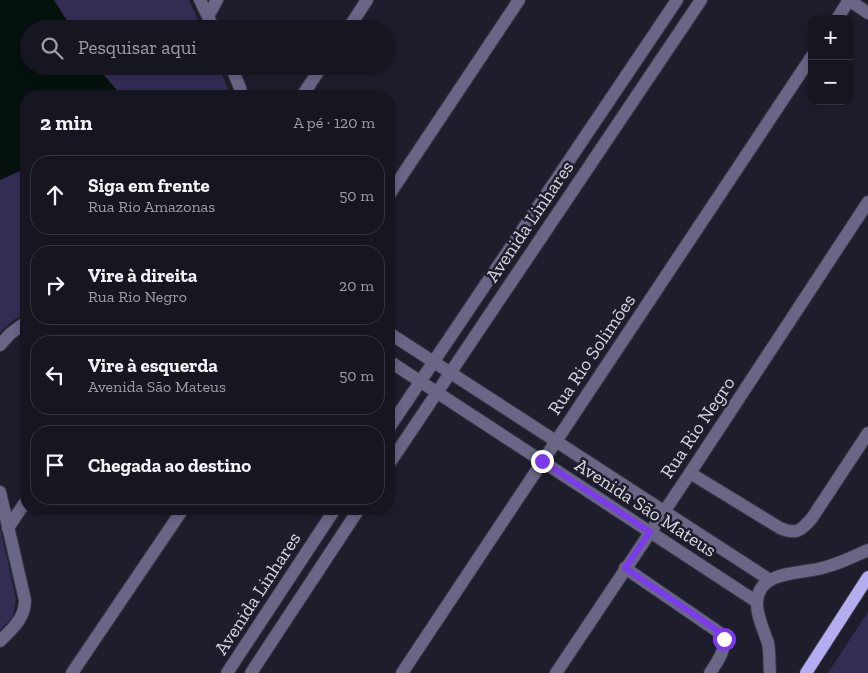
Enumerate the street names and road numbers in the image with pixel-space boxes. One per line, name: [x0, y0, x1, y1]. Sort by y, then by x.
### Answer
street label: Avenida Linhares: [480, 156, 579, 286]
street label: Rua Rio Solimões: [543, 290, 640, 419]
street label: Rua Rio Negro: [655, 372, 740, 482]
street label: Avenida São Mateus: [571, 453, 721, 562]
street label: Avenida Linhares: [209, 528, 306, 659]

